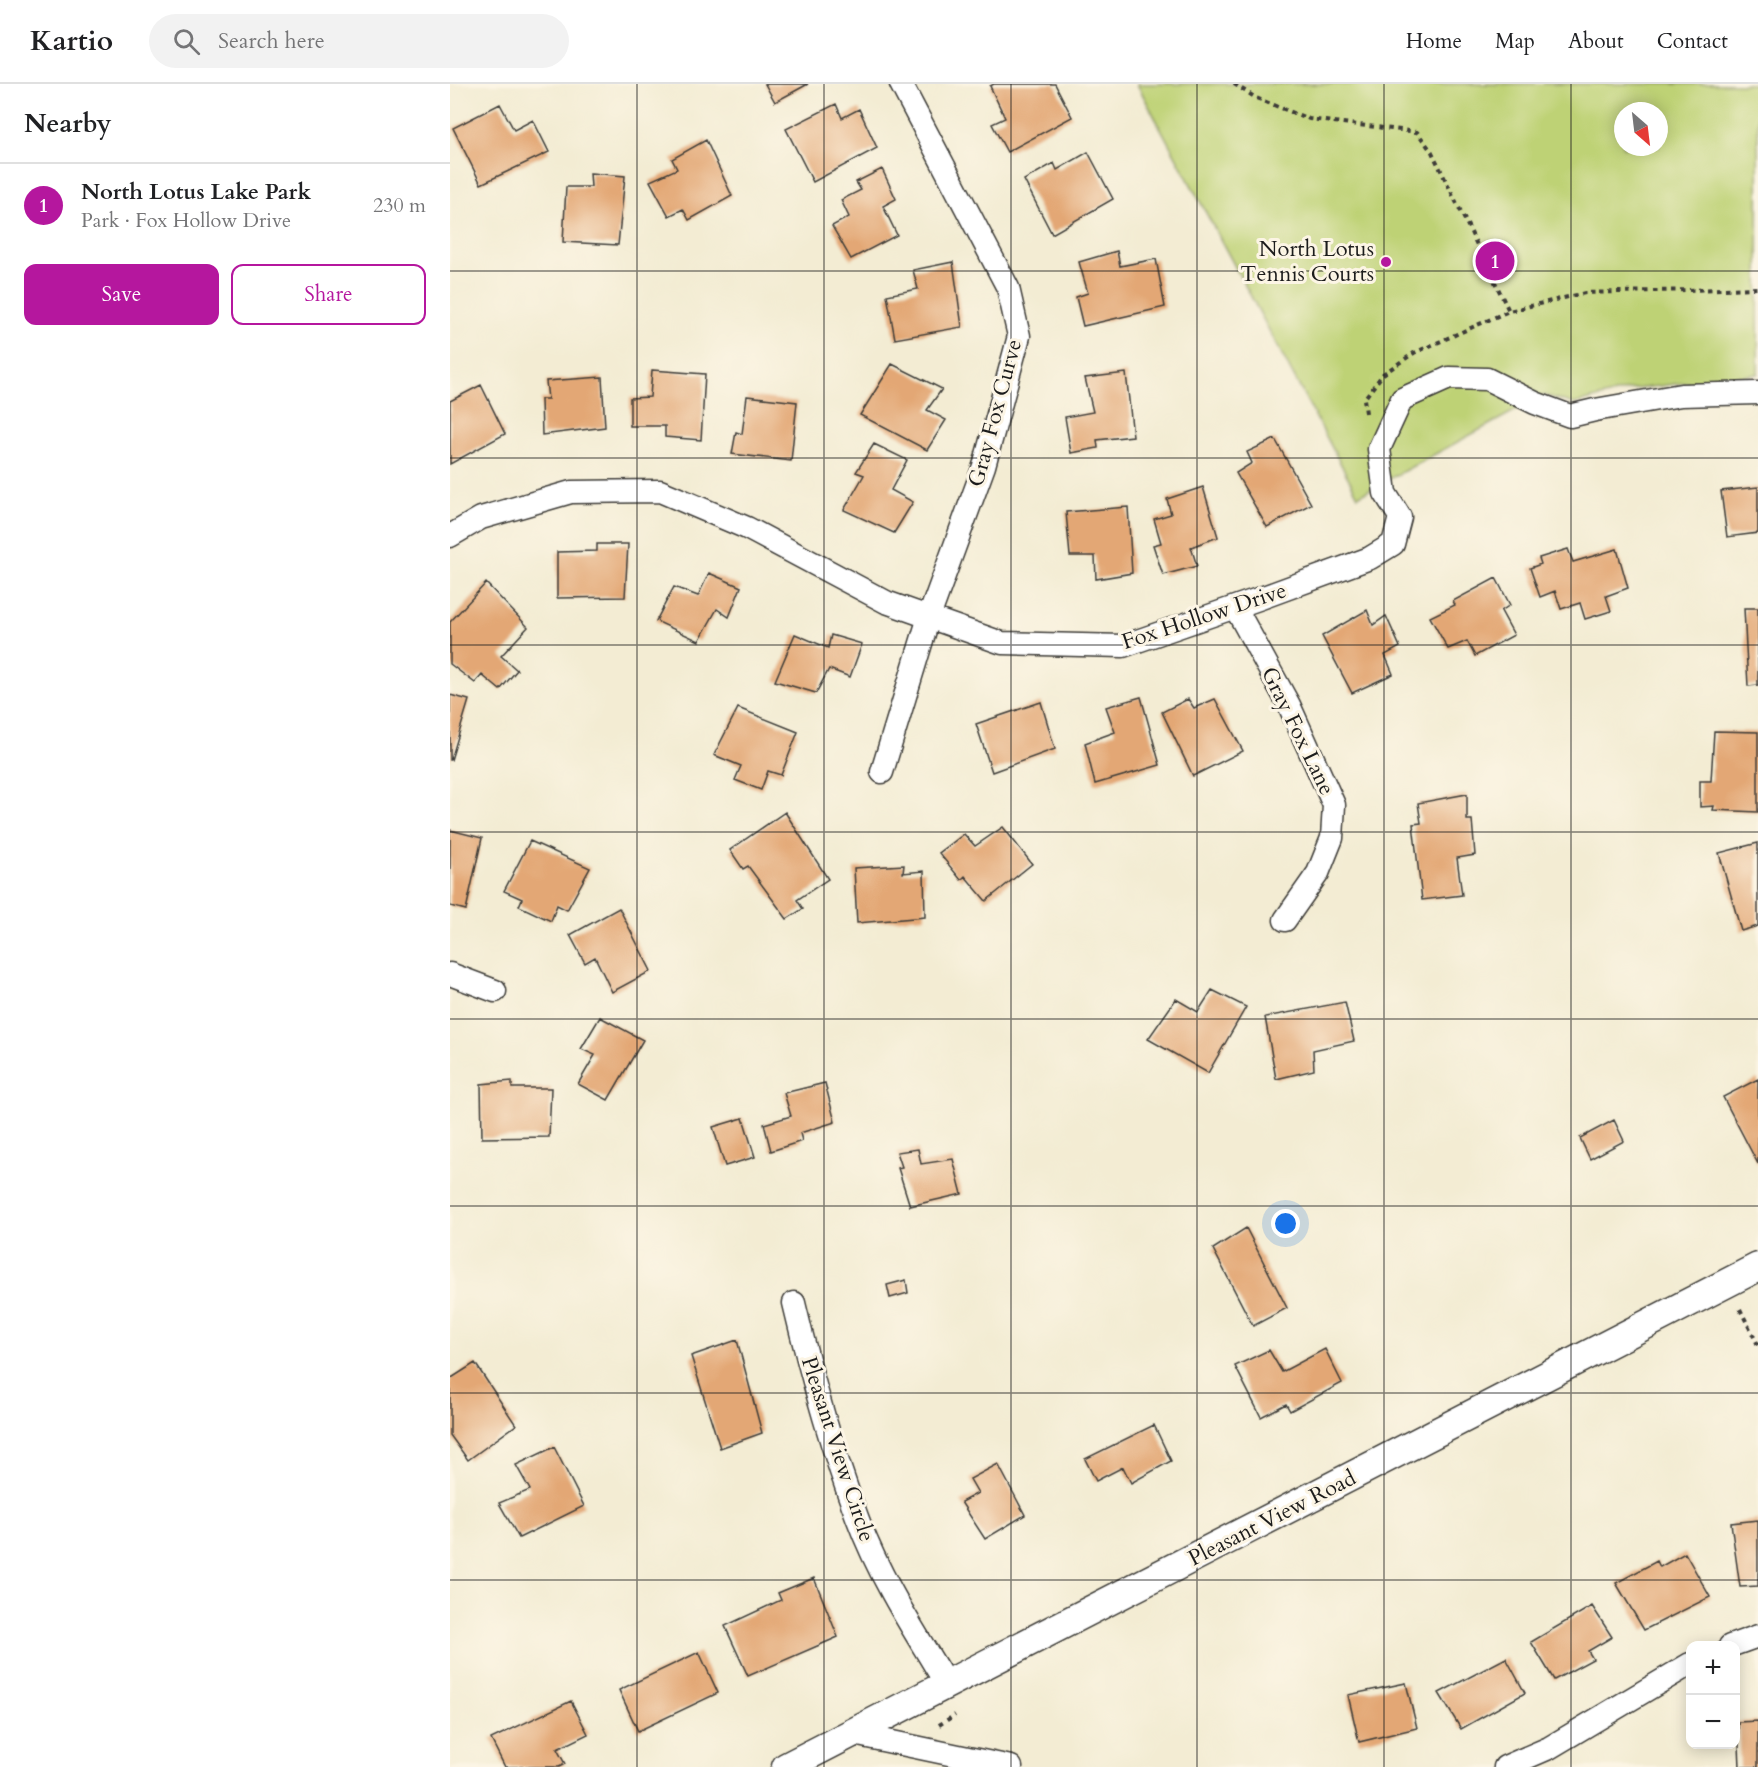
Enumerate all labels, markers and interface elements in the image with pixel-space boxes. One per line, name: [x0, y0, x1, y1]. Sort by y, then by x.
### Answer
search box: [149, 14, 569, 68]
text: Kartio: [30, 22, 113, 60]
icon: search: [170, 25, 203, 58]
text: Search here: [218, 26, 325, 56]
text: Home: [1406, 27, 1462, 56]
text: Map: [1495, 27, 1535, 56]
text: About: [1568, 27, 1624, 56]
text: Contact: [1657, 27, 1728, 56]
north arrow: [1614, 102, 1668, 156]
text: Nearby: [24, 106, 112, 141]
text: North Lotus Lake Park: [81, 177, 311, 207]
text: 1: [38, 192, 49, 219]
text: 230 m: [373, 192, 426, 219]
text: Park · Fox Hollow Drive: [81, 207, 291, 234]
place label: North Lotus Tennis Courts: [1240, 234, 1374, 289]
pin: 1: [1476, 238, 1514, 284]
marker: North Lotus Tennis Courts: [1379, 255, 1393, 269]
button: Save: [24, 264, 219, 325]
button: Share: [231, 264, 426, 325]
street label: Gray Fox Curve: [961, 336, 1029, 490]
street label: Fox Hollow Drive: [1118, 575, 1290, 657]
street label: Gray Fox Lane: [1254, 662, 1342, 800]
your location: [1271, 1209, 1300, 1238]
street label: Pleasant View Circle: [794, 1353, 882, 1545]
street label: Pleasant View Road: [1183, 1463, 1361, 1573]
map controls: [1686, 1641, 1740, 1749]
button: +: [1686, 1641, 1740, 1695]
button: −: [1686, 1695, 1740, 1749]

